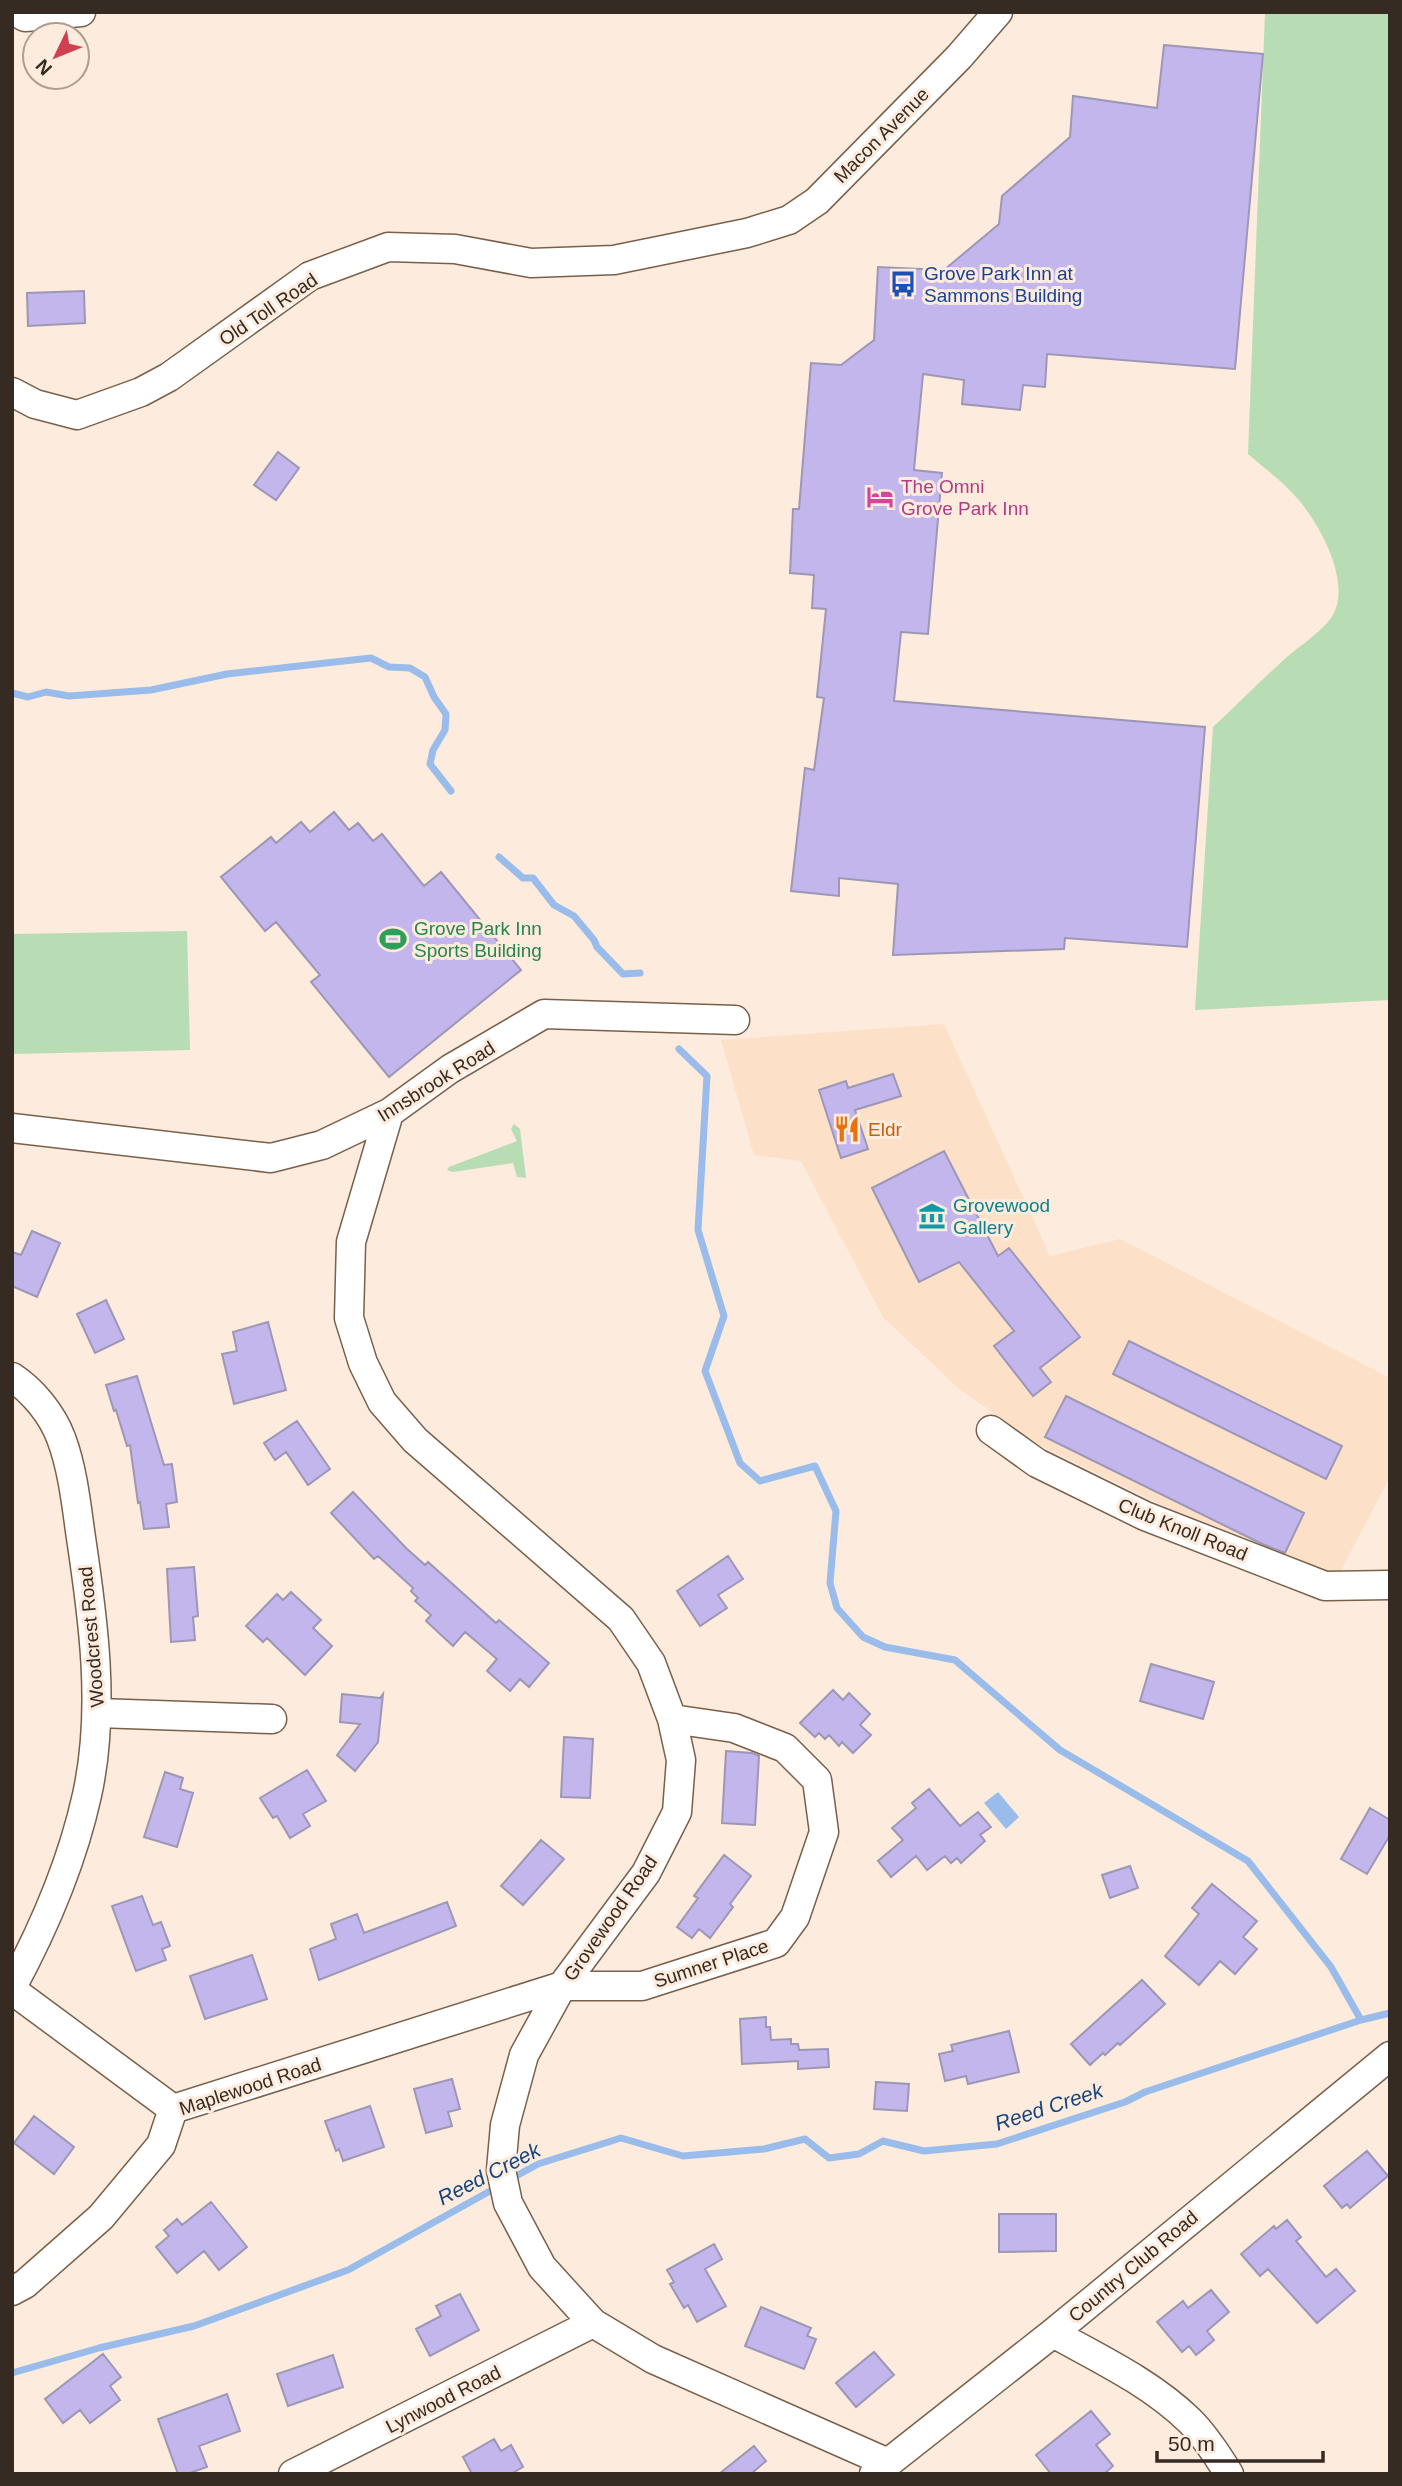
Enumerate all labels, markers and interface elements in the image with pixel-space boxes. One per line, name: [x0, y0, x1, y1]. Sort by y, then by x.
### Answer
north arrow: [21, 21, 91, 91]
text: N: [32, 55, 56, 79]
street label: Macon Avenue: [830, 84, 933, 187]
place label: Grove Park Inn at Sammons Building: [924, 263, 1082, 306]
street label: Old Toll Road: [215, 269, 321, 350]
bus stop icon: Grove Park Inn at Sammons Building: [888, 269, 918, 299]
place label: The Omni Grove Park Inn: [901, 476, 1029, 519]
hotel icon: The Omni Grove Park Inn: [865, 482, 895, 512]
place label: Grove Park Inn Sports Building: [414, 918, 542, 961]
sports icon: Grove Park Inn Sports Building: [378, 924, 408, 954]
street label: Innsbrook Road: [374, 1037, 499, 1126]
restaurant icon: Eldr: [832, 1114, 862, 1144]
place label: Eldr: [868, 1119, 902, 1140]
place label: Grovewood Gallery: [953, 1195, 1050, 1238]
museum icon: Grovewood Gallery: [917, 1201, 947, 1231]
street label: Club Knoll Road: [1115, 1494, 1250, 1565]
street label: Woodcrest Road: [75, 1566, 108, 1708]
street label: Grovewood Road: [559, 1852, 661, 1985]
street label: Sumner Place: [651, 1935, 771, 1992]
street label: Maplewood Road: [177, 2054, 324, 2119]
water label: Reed Creek: [992, 2078, 1107, 2135]
water label: Reed Creek: [434, 2137, 545, 2209]
street label: Country Club Road: [1065, 2206, 1202, 2326]
street label: Lynwood Road: [382, 2361, 504, 2437]
scale bar: [1157, 2420, 1323, 2464]
text: 50 m: [1168, 2432, 1215, 2455]

